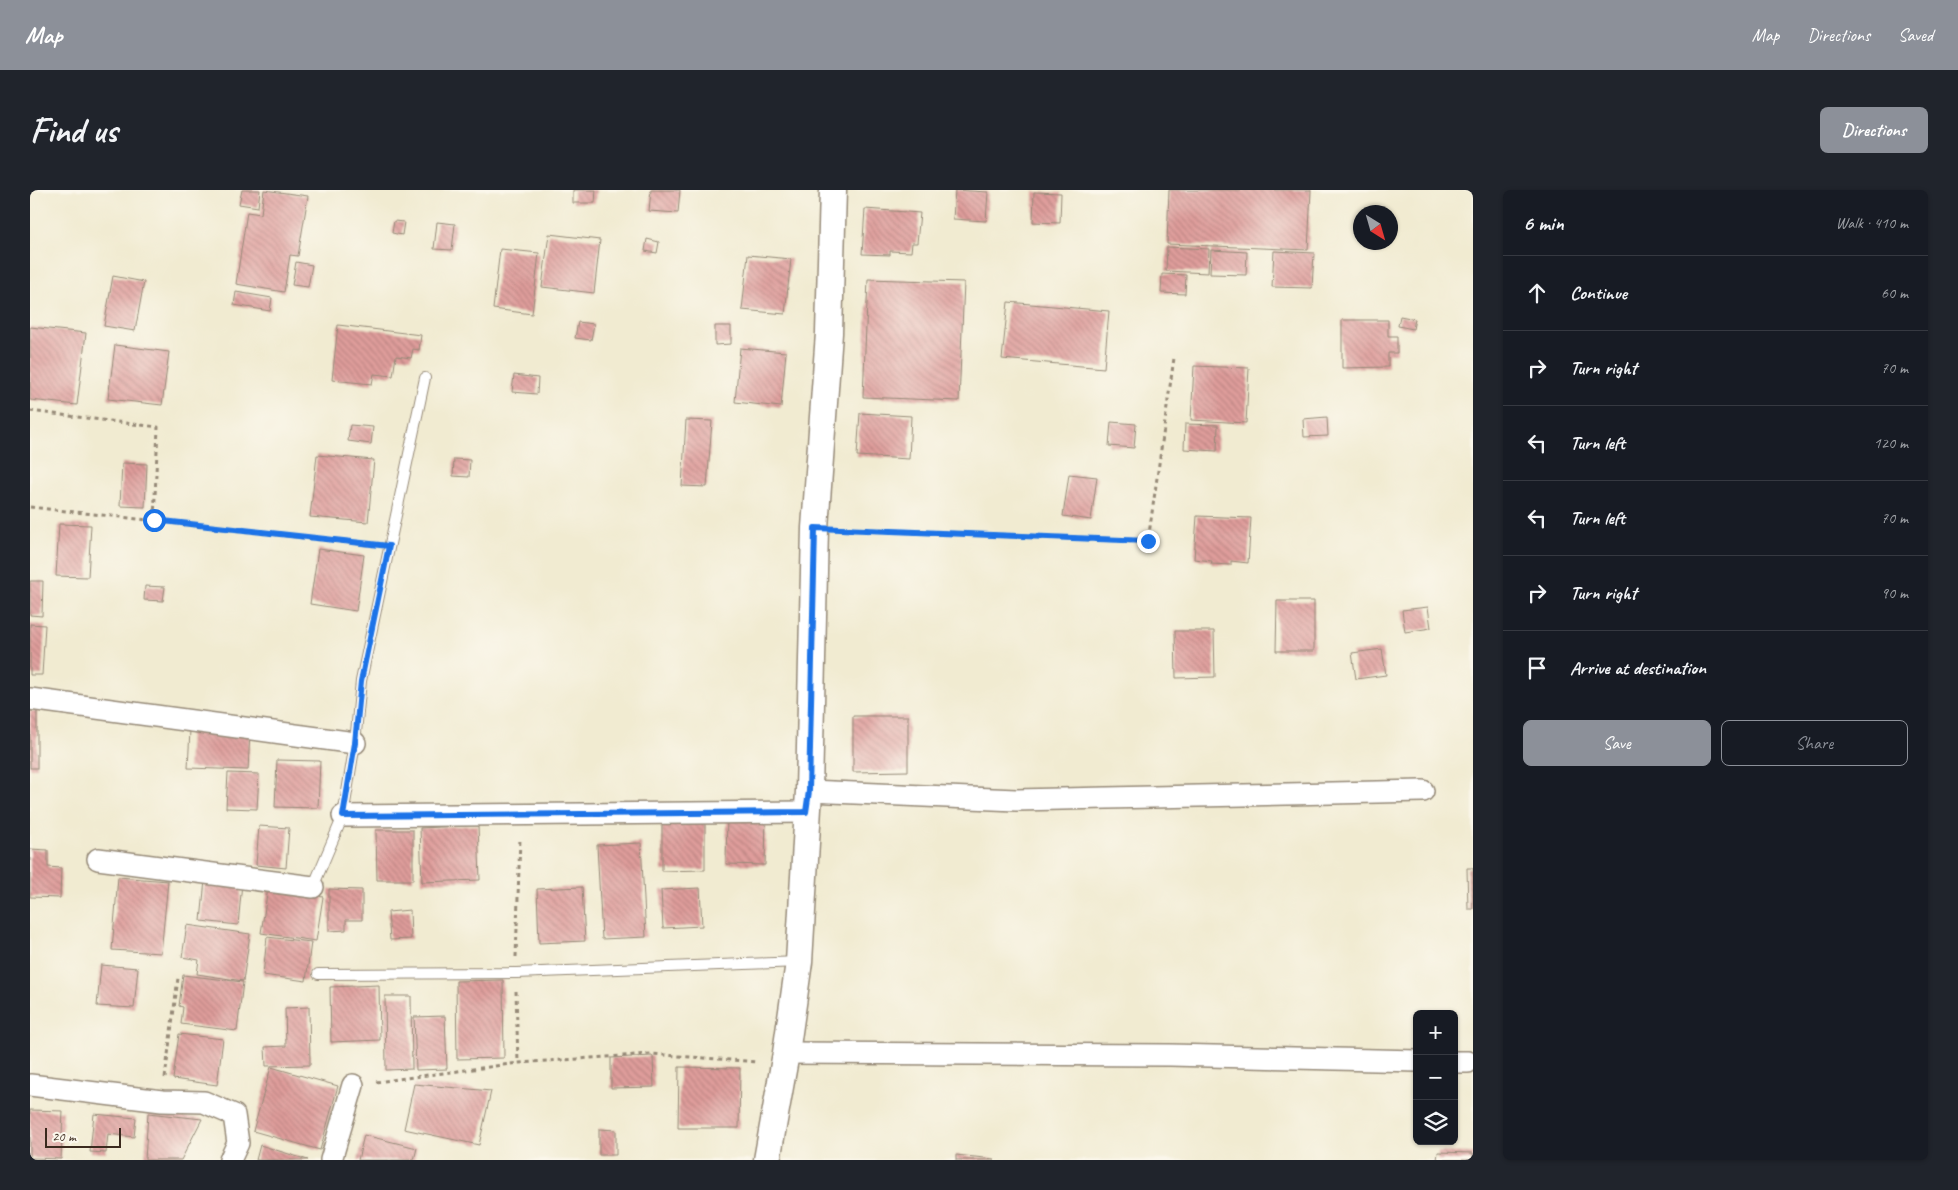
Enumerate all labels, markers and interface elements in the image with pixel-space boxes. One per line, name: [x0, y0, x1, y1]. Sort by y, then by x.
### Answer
text: Map: [25, 20, 62, 50]
text: Map: [1752, 24, 1779, 46]
text: Directions: [1807, 24, 1870, 46]
text: Saved: [1898, 24, 1933, 46]
button: Directions: [1820, 107, 1928, 153]
text: Find us: [30, 108, 117, 153]
north arrow: [1353, 205, 1398, 250]
text: 6 min: [1523, 210, 1564, 236]
text: Walk · 410 m: [1836, 213, 1908, 233]
icon: ahead: [1523, 279, 1551, 307]
text: Continue: [1570, 281, 1627, 305]
text: 60 m: [1881, 283, 1908, 303]
icon: right: [1523, 354, 1551, 382]
text: Turn right: [1570, 356, 1637, 380]
text: 70 m: [1881, 358, 1908, 378]
icon: left: [1523, 429, 1551, 457]
text: Turn left: [1570, 431, 1625, 455]
text: 120 m: [1874, 433, 1908, 453]
icon: left: [1523, 504, 1551, 532]
text: Turn left: [1570, 506, 1625, 530]
text: 70 m: [1881, 508, 1908, 528]
route start: [143, 509, 166, 532]
route end: [1137, 530, 1160, 553]
icon: right: [1523, 579, 1551, 607]
text: Turn right: [1570, 581, 1637, 605]
text: 90 m: [1881, 583, 1908, 603]
icon: arrive: [1523, 654, 1551, 682]
text: Arrive at destination: [1570, 656, 1706, 680]
button: Save: [1523, 720, 1711, 766]
button: Share: [1721, 720, 1908, 766]
map controls: [1413, 1010, 1458, 1145]
button: +: [1413, 1010, 1458, 1055]
button: −: [1413, 1055, 1458, 1100]
button: layers: [1413, 1100, 1458, 1145]
scale bar: [45, 1125, 121, 1148]
text: 20 m: [52, 1128, 76, 1145]

